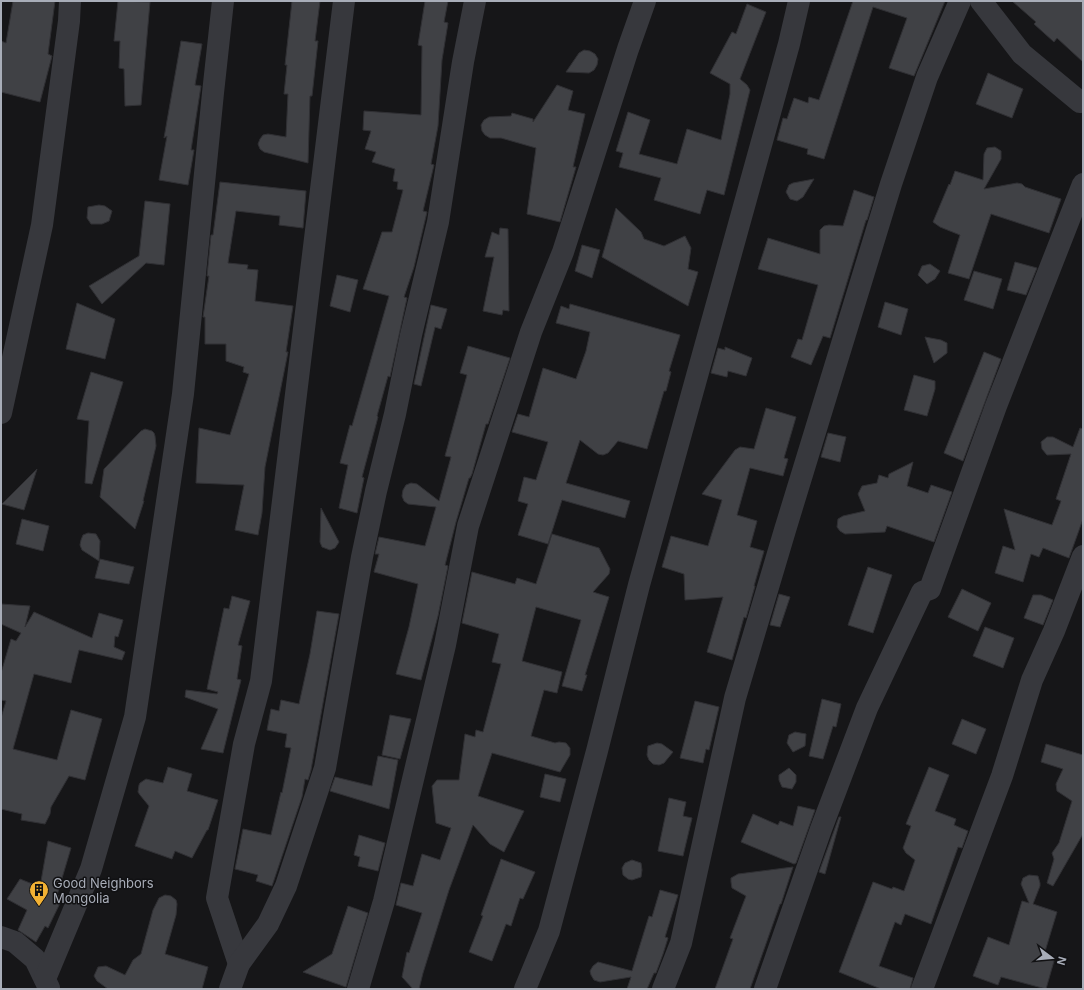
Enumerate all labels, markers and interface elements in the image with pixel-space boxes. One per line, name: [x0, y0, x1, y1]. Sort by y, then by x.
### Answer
place label: Good Neighbors Mongolia: [53, 875, 154, 906]
building icon: Good Neighbors Mongolia: [28, 879, 50, 907]
north arrow: [1032, 938, 1072, 978]
text: N: [1054, 955, 1069, 967]

